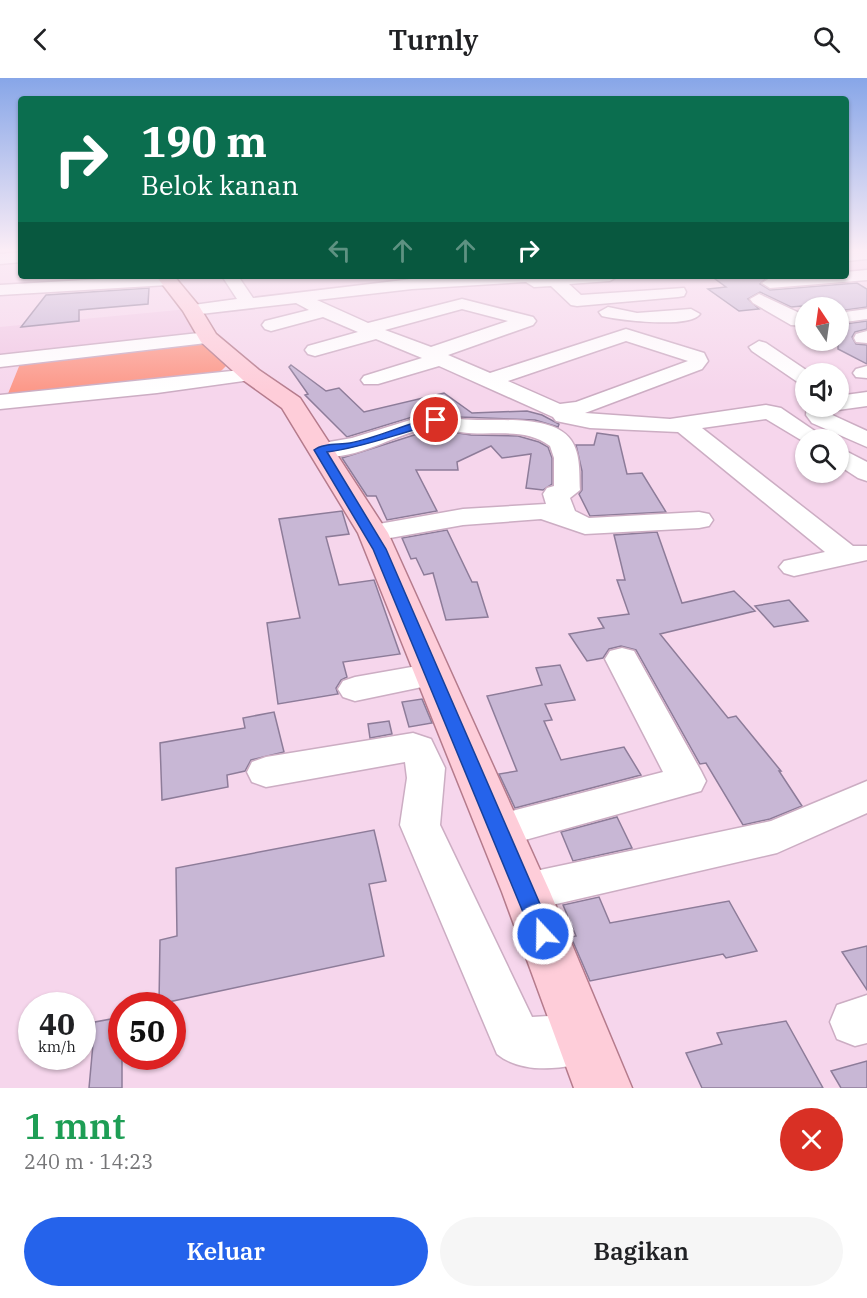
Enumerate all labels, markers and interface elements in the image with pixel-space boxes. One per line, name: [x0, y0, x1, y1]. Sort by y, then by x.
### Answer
text: Turnly: [389, 22, 478, 57]
icon: back: [24, 23, 57, 56]
icon: search: [810, 23, 843, 56]
text: 190 m: [141, 114, 267, 169]
icon: right: [42, 120, 120, 198]
text: Belok kanan: [141, 167, 299, 202]
icon: left: [323, 234, 356, 267]
icon: ahead: [386, 234, 419, 267]
icon: ahead: [449, 234, 482, 267]
icon: right: [512, 234, 545, 267]
north arrow: [795, 297, 849, 351]
map controls: [795, 297, 849, 483]
button: sound: [795, 363, 849, 417]
pin: [410, 394, 461, 445]
icon: arrive: [419, 403, 452, 436]
button: search: [795, 429, 849, 483]
position arrow: [511, 902, 575, 966]
speed limit sign: 50: [108, 992, 186, 1070]
text: 40: [39, 1004, 75, 1043]
text: km/h: [38, 1037, 76, 1056]
text: 1 mnt: [24, 1102, 125, 1149]
button: close: [780, 1108, 843, 1171]
text: 240 m · 14:23: [24, 1148, 153, 1175]
button: Keluar: [24, 1217, 428, 1286]
button: Bagikan: [440, 1217, 843, 1286]

